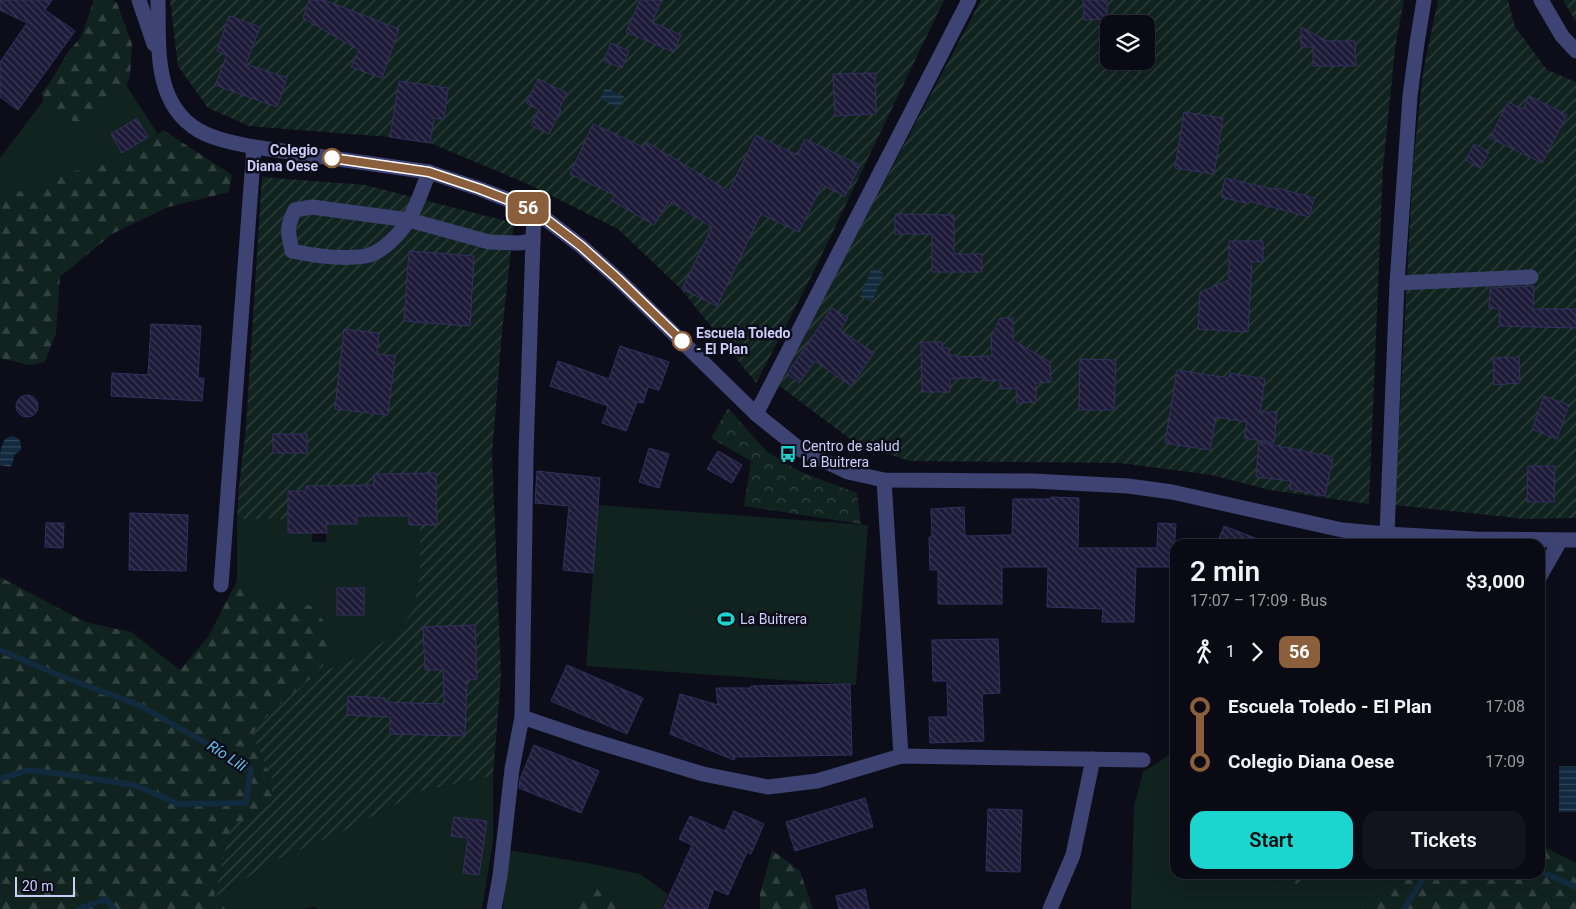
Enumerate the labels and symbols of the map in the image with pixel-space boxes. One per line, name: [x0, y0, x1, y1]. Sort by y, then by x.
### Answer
place label: Colegio Diana Oese: [247, 142, 318, 174]
marker: Colegio Diana Oese: [322, 148, 342, 168]
line badge: 56: [506, 192, 550, 224]
place label: Escuela Toledo - El Plan: [696, 325, 791, 357]
marker: Escuela Toledo - El Plan: [672, 331, 692, 351]
place label: Centro de salud La Buitrera: [802, 438, 900, 470]
bus stop icon: Centro de salud La Buitrera: [778, 444, 798, 464]
sports icon: La Buitrera: [716, 609, 736, 629]
place label: La Buitrera: [740, 611, 807, 627]
water label: Río Lili: [204, 737, 250, 776]
scale bar: [15, 874, 75, 897]

